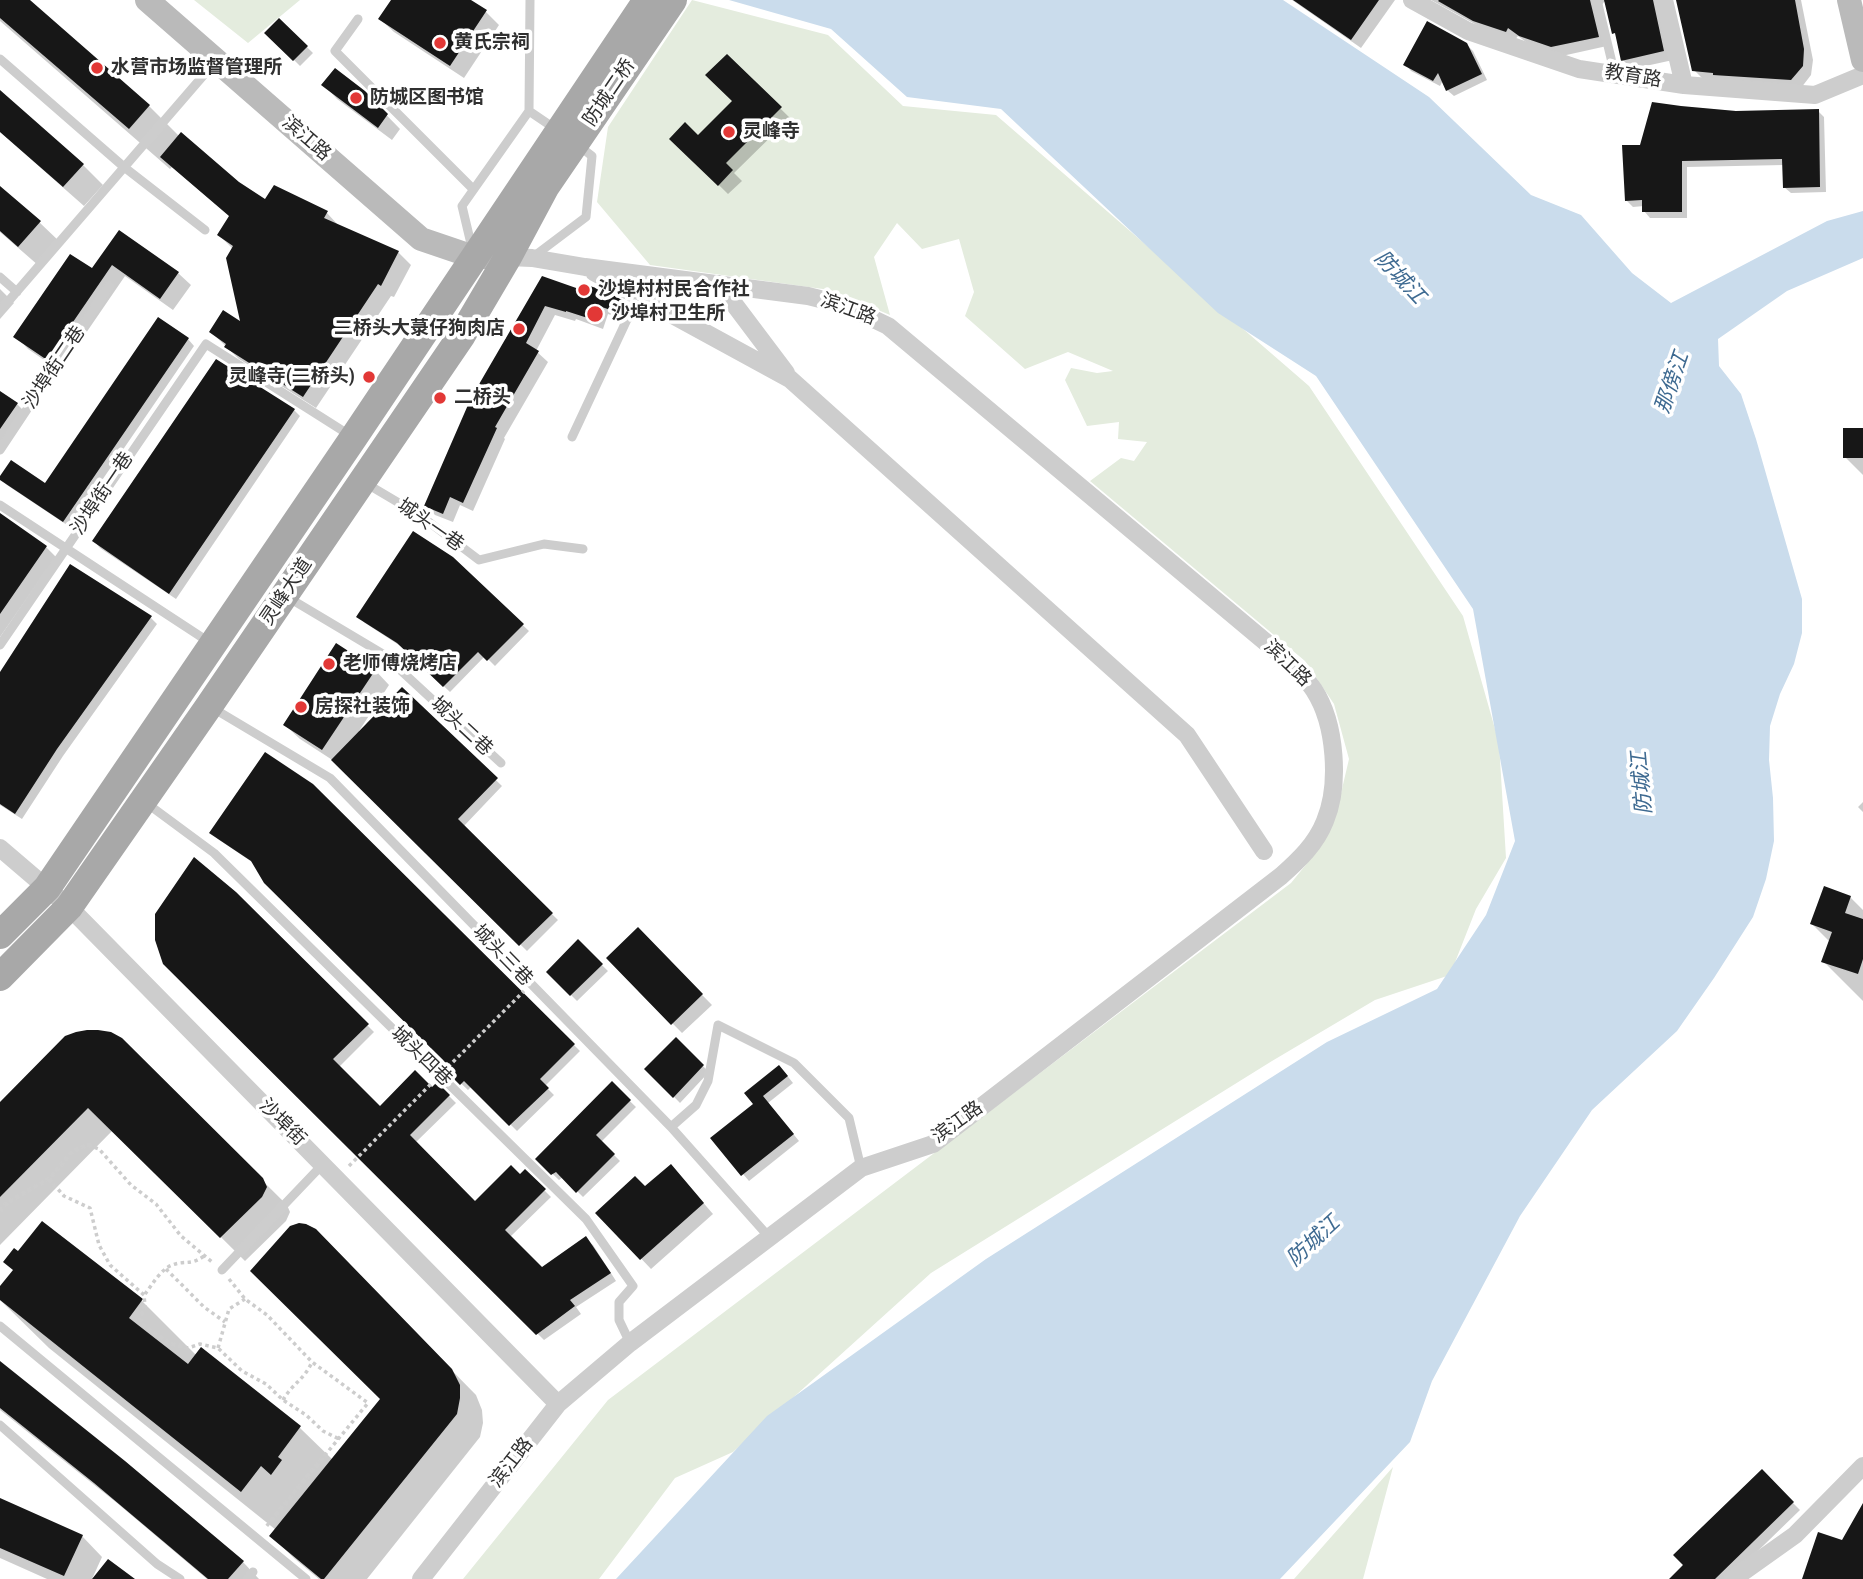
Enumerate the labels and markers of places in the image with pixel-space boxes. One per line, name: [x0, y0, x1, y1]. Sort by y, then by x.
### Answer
place label: 黄氏宗祠: [454, 32, 530, 54]
marker: 黄氏宗祠: [432, 35, 448, 51]
place label: 水营市场监督管理所: [111, 57, 282, 79]
marker: 水营市场监督管理所: [89, 60, 105, 76]
place label: 防城区图书馆: [370, 87, 484, 109]
marker: 防城区图书馆: [348, 90, 364, 106]
place label: 灵峰寺: [743, 121, 800, 143]
marker: 灵峰寺: [721, 124, 737, 140]
place label: 沙埠村村民合作社: [598, 279, 750, 301]
marker: 沙埠村村民合作社: [576, 282, 592, 298]
place label: 沙埠村卫生所: [611, 303, 725, 325]
marker: 沙埠村卫生所: [585, 304, 605, 324]
place label: 二桥头大菉仔狗肉店: [334, 318, 505, 340]
marker: 二桥头大菉仔狗肉店: [511, 321, 527, 337]
place label: 灵峰寺(二桥头): [229, 366, 355, 388]
marker: 灵峰寺(二桥头): [361, 369, 377, 385]
place label: 二桥头: [454, 387, 511, 409]
marker: 二桥头: [432, 390, 448, 406]
place label: 老师傅烧烤店: [343, 653, 457, 675]
marker: 老师傅烧烤店: [321, 656, 337, 672]
place label: 房探社装饰: [315, 696, 410, 718]
marker: 房探社装饰: [293, 699, 309, 715]

